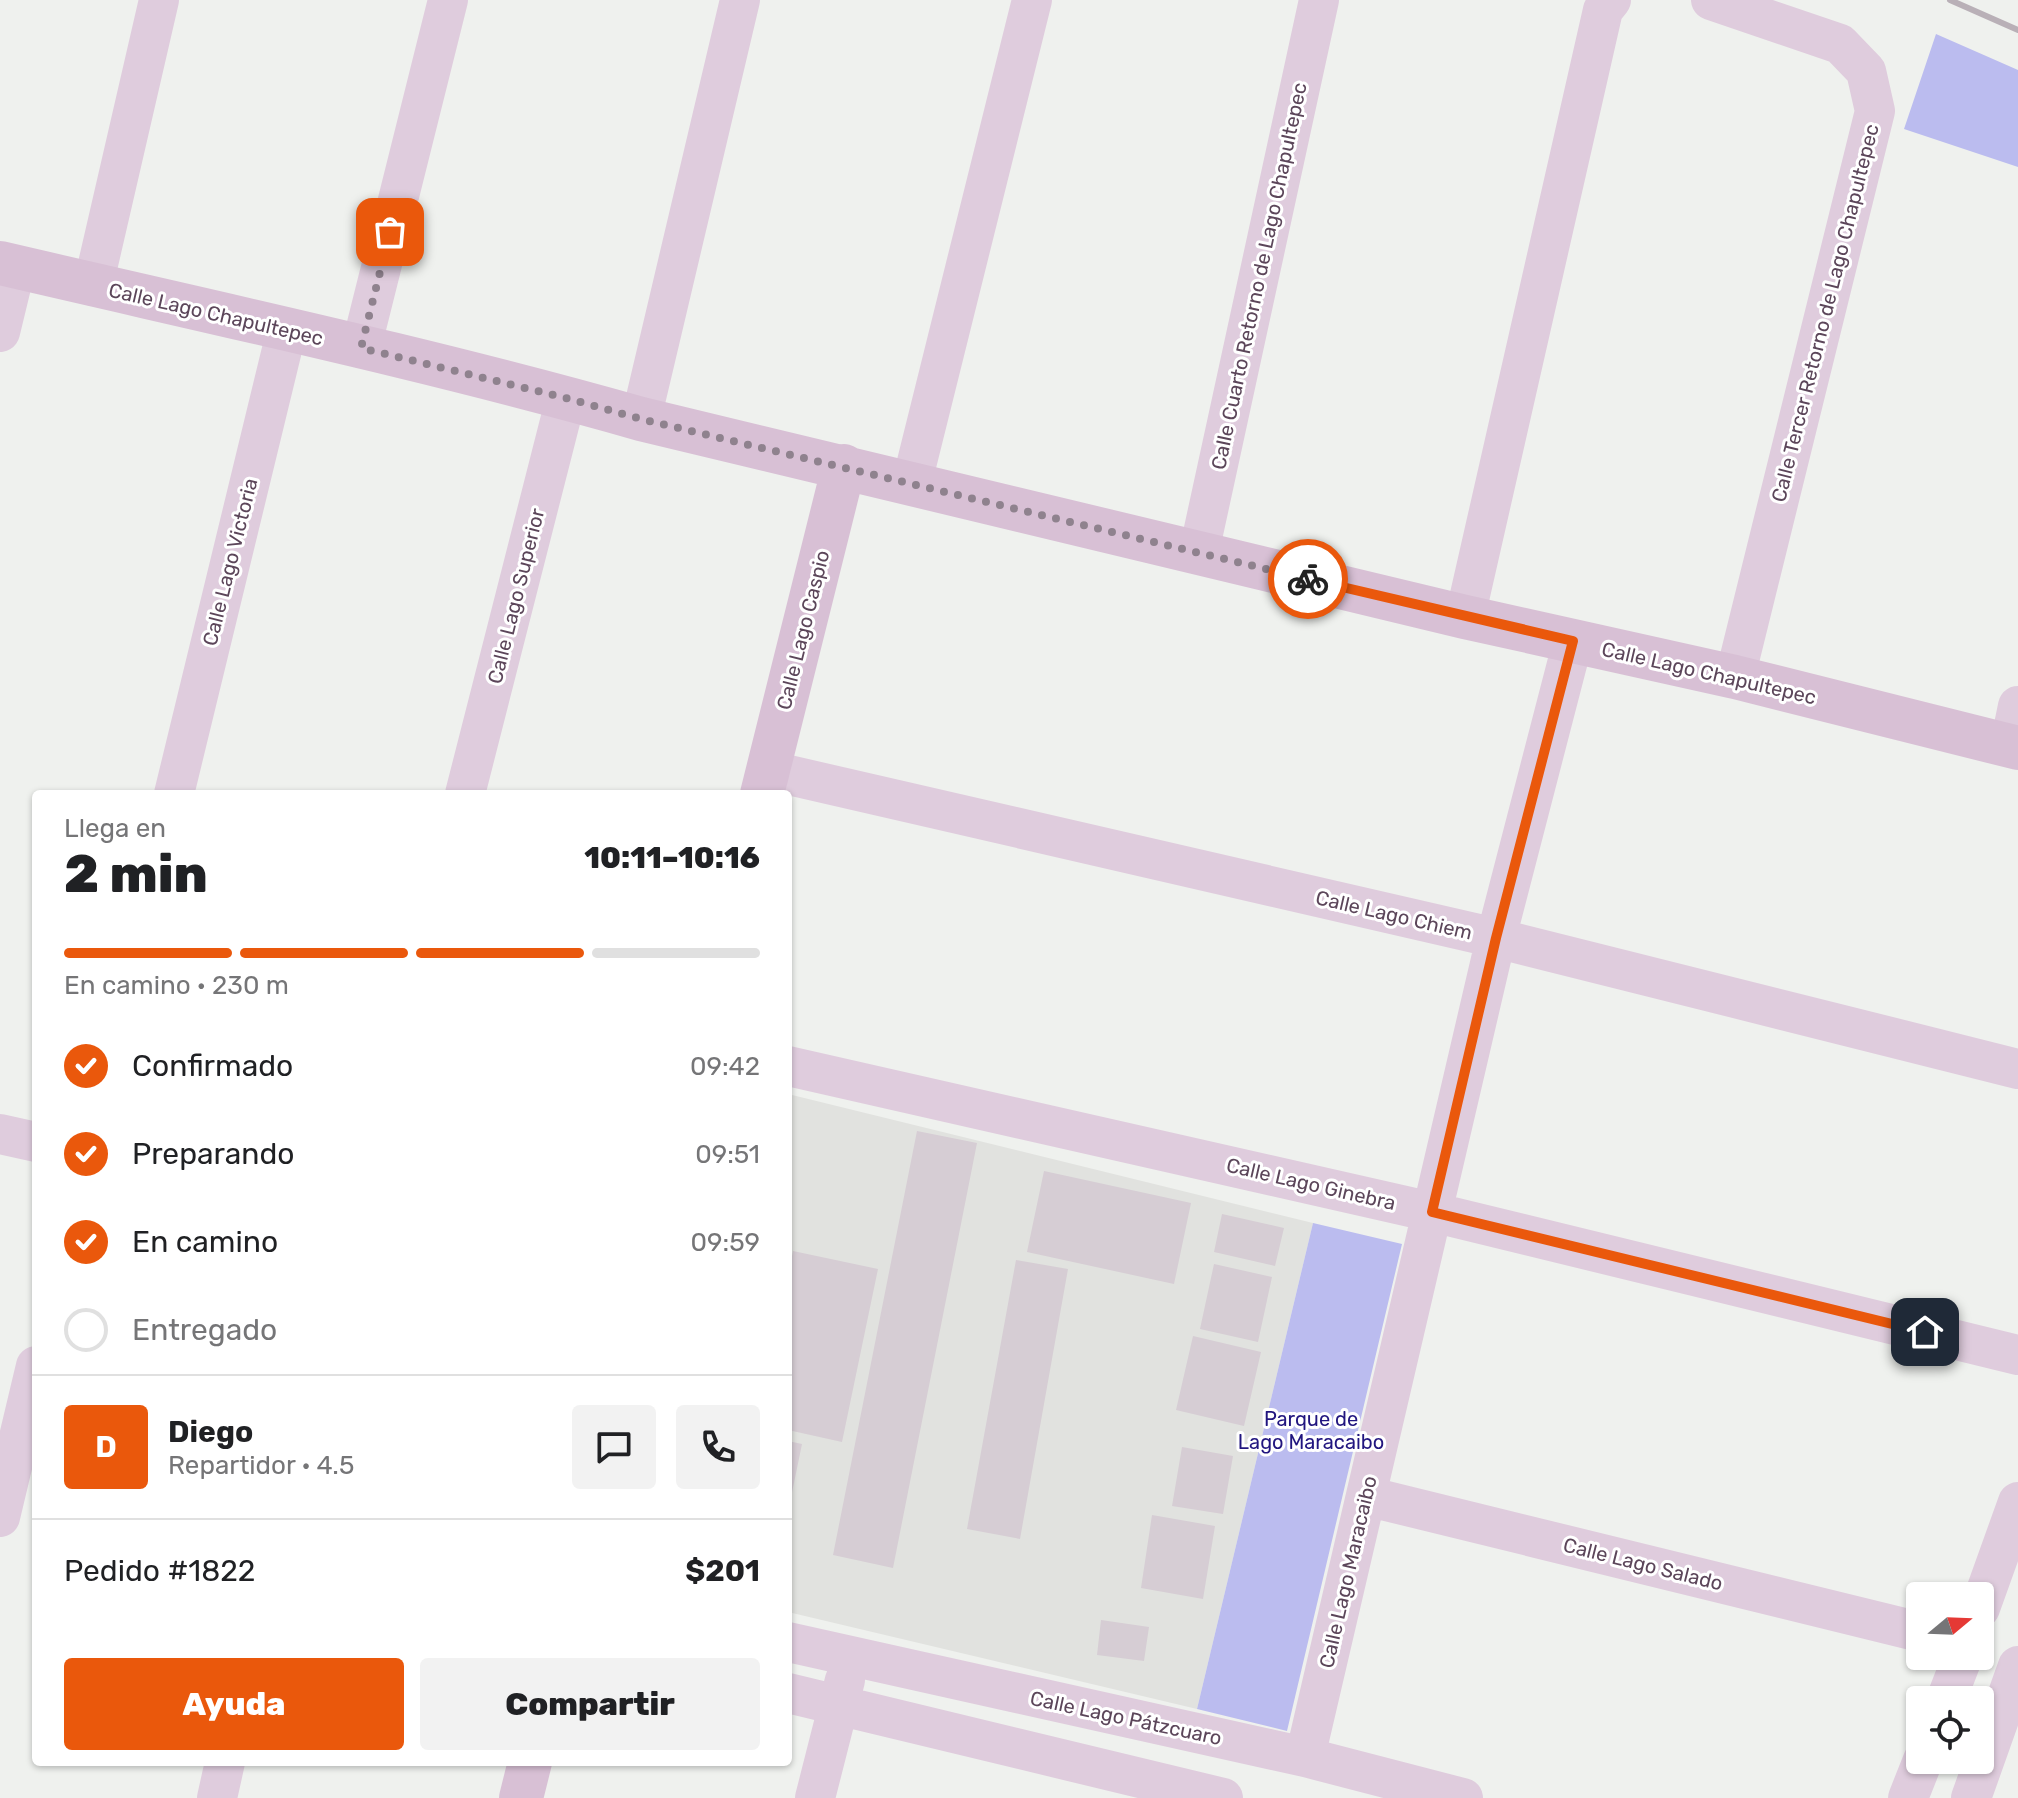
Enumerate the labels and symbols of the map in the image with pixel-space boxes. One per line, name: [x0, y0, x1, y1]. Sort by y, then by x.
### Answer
street label: Calle Cuarto Retorno de Lago Chapultepec: [1206, 80, 1312, 472]
street label: Calle Tercer Retorno de Lago Chapultepec: [1766, 121, 1884, 505]
pin: [356, 198, 424, 266]
street label: Calle Lago Chapultepec: [106, 278, 326, 350]
street label: Calle Lago Victoria: [198, 476, 262, 648]
street label: Calle Lago Superior: [483, 505, 550, 686]
courier: [1268, 539, 1348, 619]
street label: Calle Lago Caspio: [772, 548, 834, 712]
street label: Calle Lago Chapultepec: [1599, 637, 1819, 709]
street label: Calle Lago Chiem: [1313, 885, 1475, 945]
street label: Calle Lago Ginebra: [1224, 1153, 1398, 1215]
pin: [1891, 1298, 1959, 1366]
park label: Parque de Lago Maracaibo: [1238, 1407, 1384, 1454]
street label: Calle Lago Maracaibo: [1314, 1474, 1382, 1670]
street label: Calle Lago Salado: [1561, 1533, 1725, 1595]
north arrow: [1906, 1582, 1994, 1670]
street label: Calle Lago Pátzcuaro: [1028, 1686, 1224, 1750]

